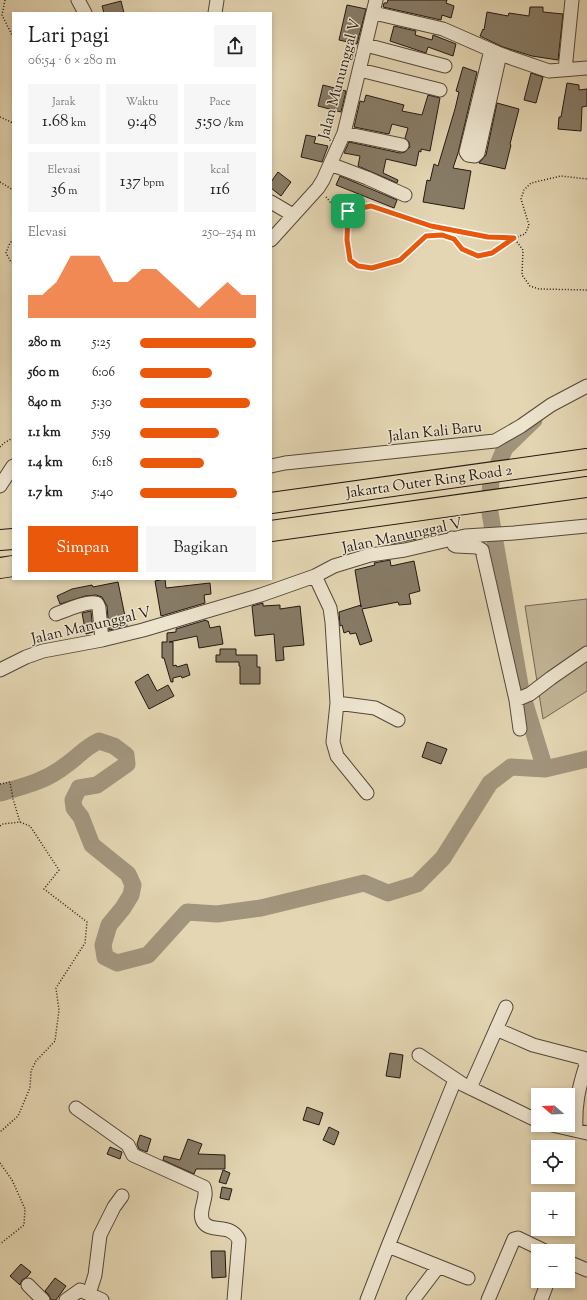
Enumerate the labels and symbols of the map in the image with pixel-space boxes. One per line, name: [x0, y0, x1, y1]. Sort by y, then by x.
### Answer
street label: Jalan Mununggal V: [314, 17, 367, 143]
pin: [331, 194, 365, 228]
street label: Jalan Kali Baru: [386, 417, 483, 448]
street label: Jakarta Outer Ring Road 2: [344, 460, 514, 505]
street label: Jalan Manunggal V: [339, 513, 464, 560]
street label: Jalan Manunggal V: [28, 602, 153, 651]
north arrow: [531, 1088, 575, 1132]

